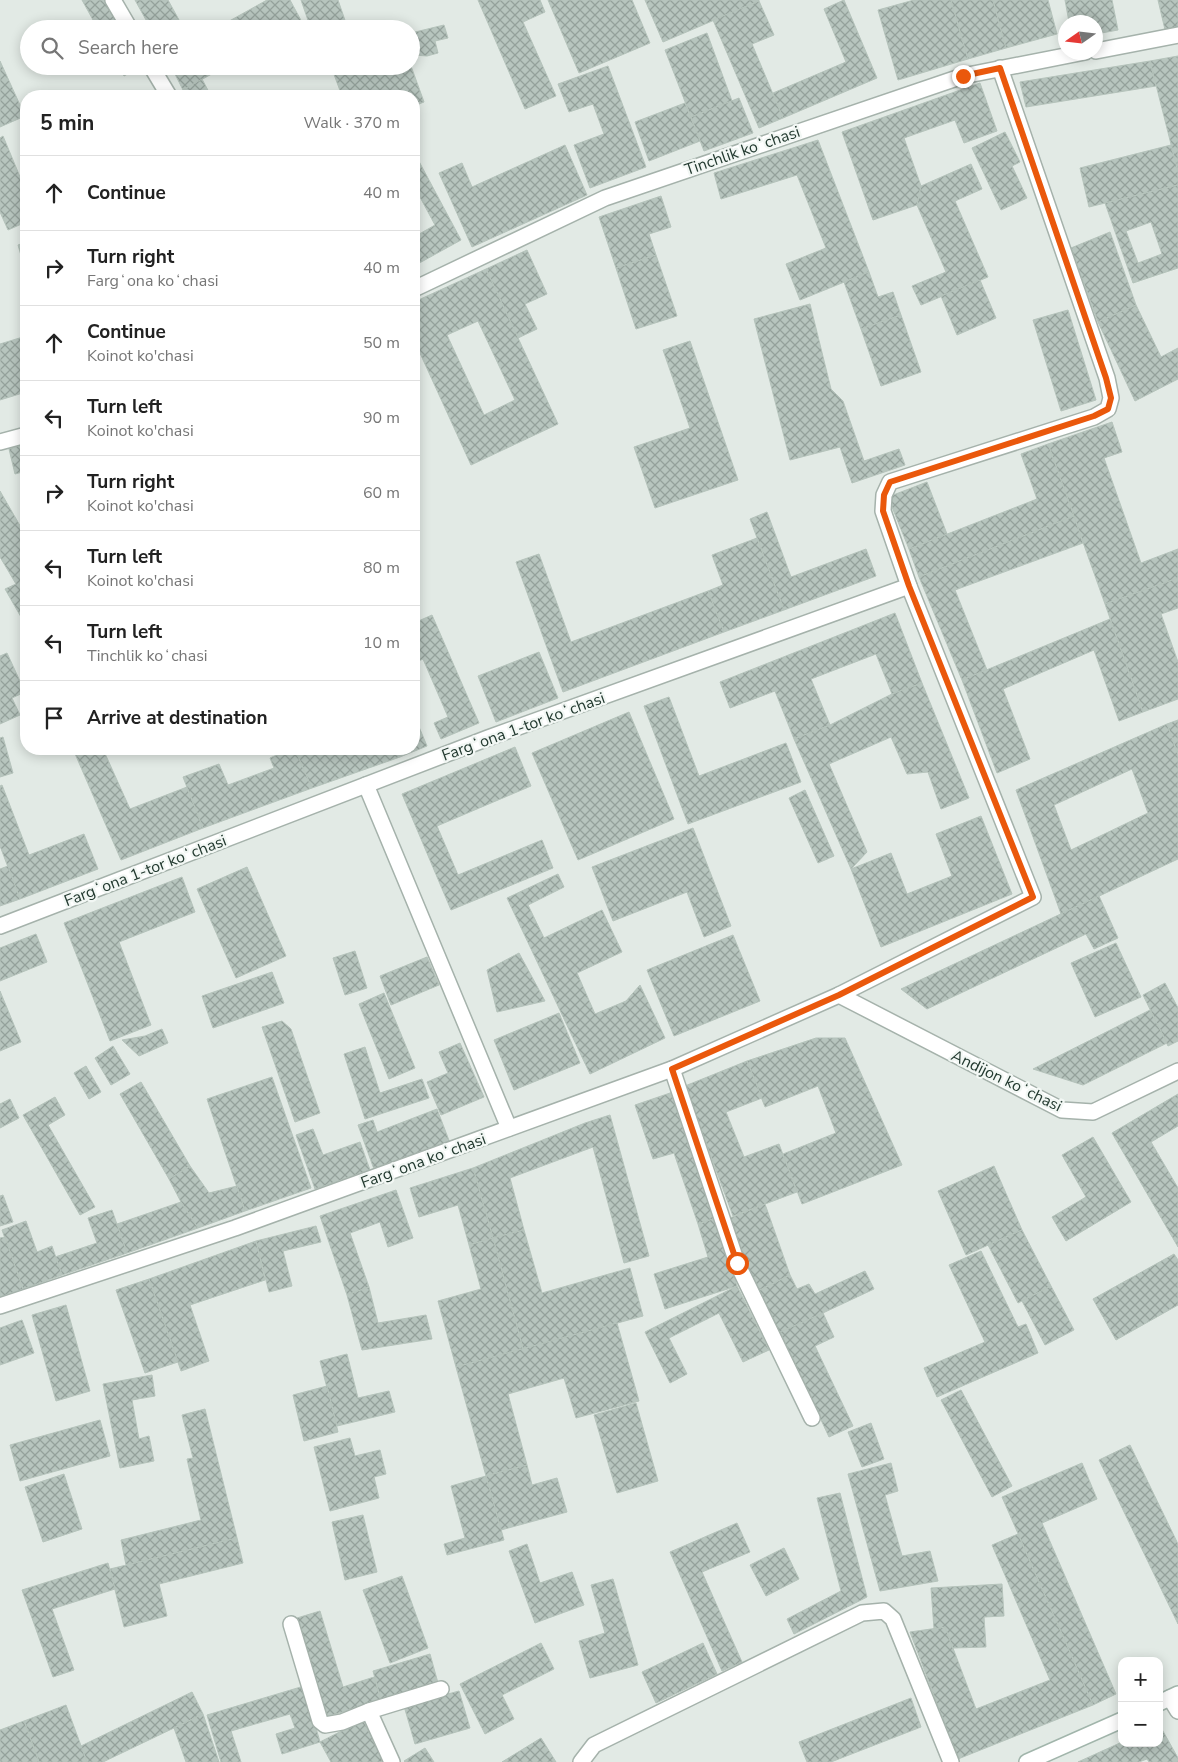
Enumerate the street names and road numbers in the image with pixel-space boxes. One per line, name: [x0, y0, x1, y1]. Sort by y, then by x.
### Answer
street label: Tinchlik koʻchasi: [682, 121, 803, 181]
street label: Fargʻona 1-tor koʻchasi: [439, 687, 608, 767]
street label: Fargʻona 1-tor koʻchasi: [61, 830, 230, 912]
street label: Andijon koʻchasi: [947, 1045, 1066, 1117]
street label: Fargʻona koʻchasi: [358, 1128, 489, 1194]

